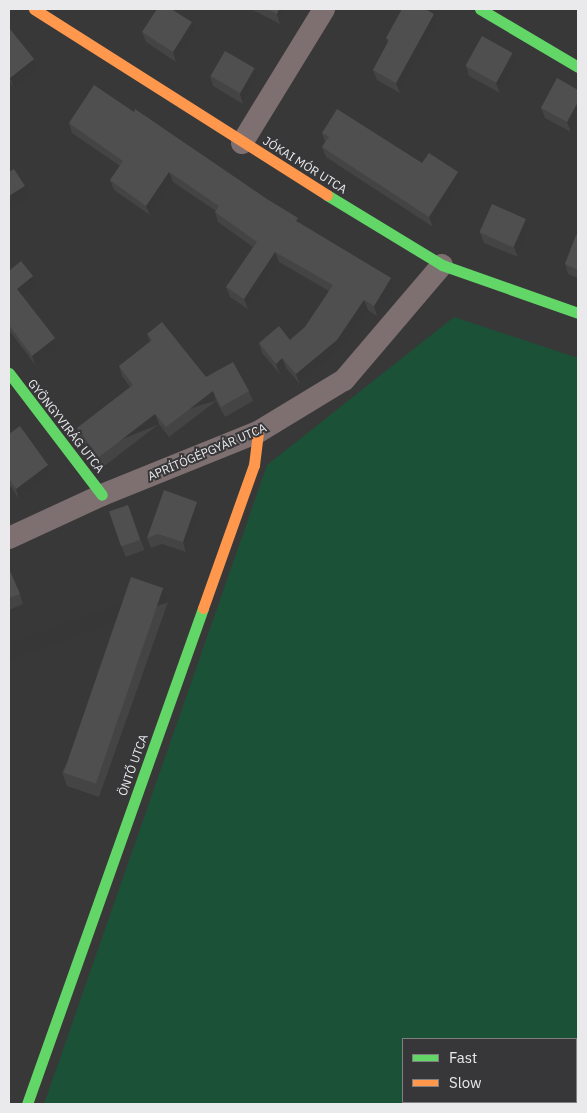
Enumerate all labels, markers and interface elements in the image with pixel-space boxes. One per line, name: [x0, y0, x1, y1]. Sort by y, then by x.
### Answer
street label: JÓKAI MÓR UTCA: [260, 133, 350, 197]
street label: GYÖNGYVIRÁG UTCA: [25, 376, 107, 476]
street label: APRÍTÓGÉPGYÁR UTCA: [145, 420, 269, 484]
street label: ÖNTŐ UTCA: [115, 732, 151, 798]
legend: [402, 1038, 577, 1103]
text: Fast: [449, 1048, 477, 1067]
text: Slow: [449, 1073, 482, 1092]

